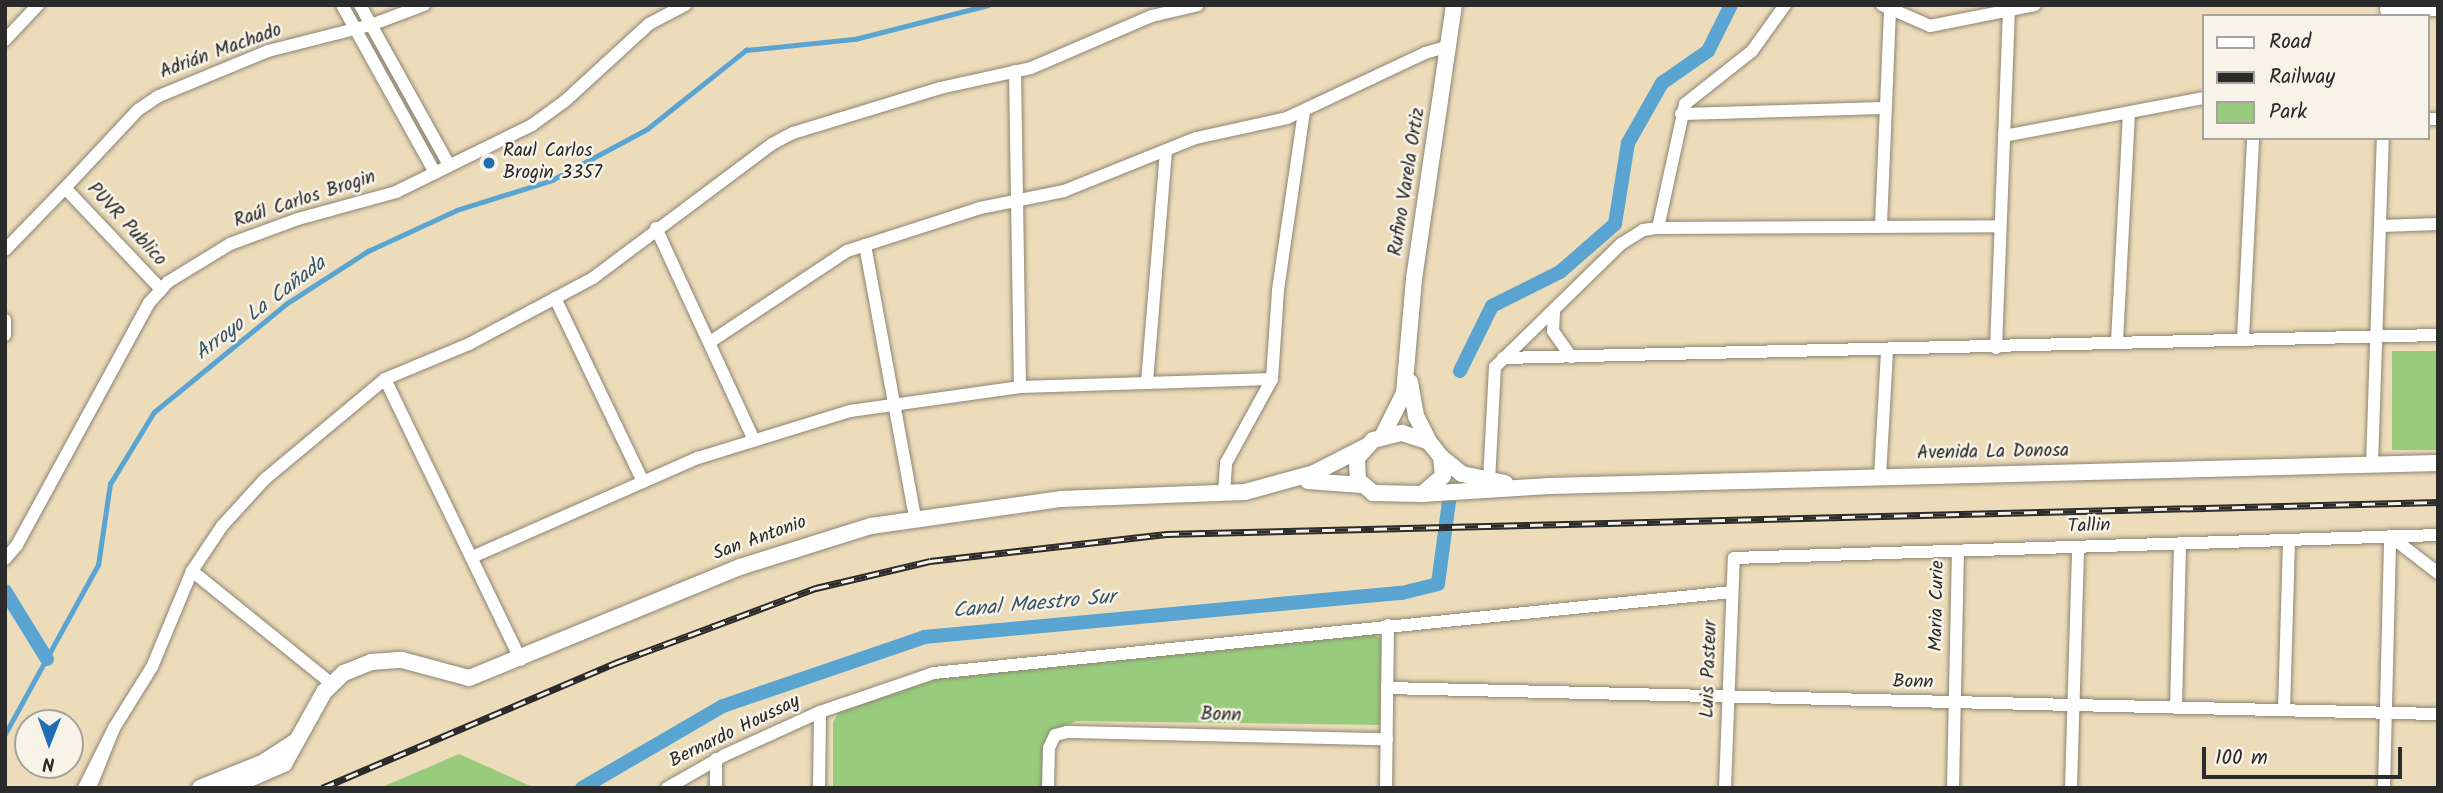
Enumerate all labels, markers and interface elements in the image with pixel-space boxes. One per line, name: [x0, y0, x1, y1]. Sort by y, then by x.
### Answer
legend: [2202, 14, 2429, 140]
street label: Adrián Machado: [157, 19, 285, 85]
text: Road: [2269, 26, 2311, 59]
text: Railway: [2269, 61, 2335, 94]
text: Park: [2269, 96, 2307, 129]
street label: Rufino Varela Ortiz: [1385, 106, 1431, 258]
place label: Raul Carlos Brogin 3357: [503, 141, 602, 185]
marker: Raul Carlos Brogin 3357: [481, 155, 497, 171]
street label: Raúl Carlos Brogin: [231, 166, 379, 234]
street label: PUVR Publico: [81, 178, 171, 272]
water label: Arroyo La Cañada: [191, 252, 331, 366]
street label: Avenida La Donosa: [1917, 440, 2069, 466]
street label: San Antonio: [710, 512, 810, 566]
street label: Tallin: [2067, 515, 2111, 539]
street label: Maria Curie: [1926, 560, 1950, 652]
water label: Canal Maestro Sur: [952, 585, 1116, 625]
street label: Luis Pasteur: [1697, 619, 1723, 719]
street label: Bonn: [1892, 671, 1934, 695]
street label: Bernardo Houssay: [666, 691, 804, 773]
street label: Bonn: [1200, 704, 1242, 728]
north arrow: [14, 709, 84, 779]
scale bar: [2205, 734, 2404, 778]
text: 100 m: [2215, 742, 2268, 775]
text: N: [42, 748, 55, 778]

